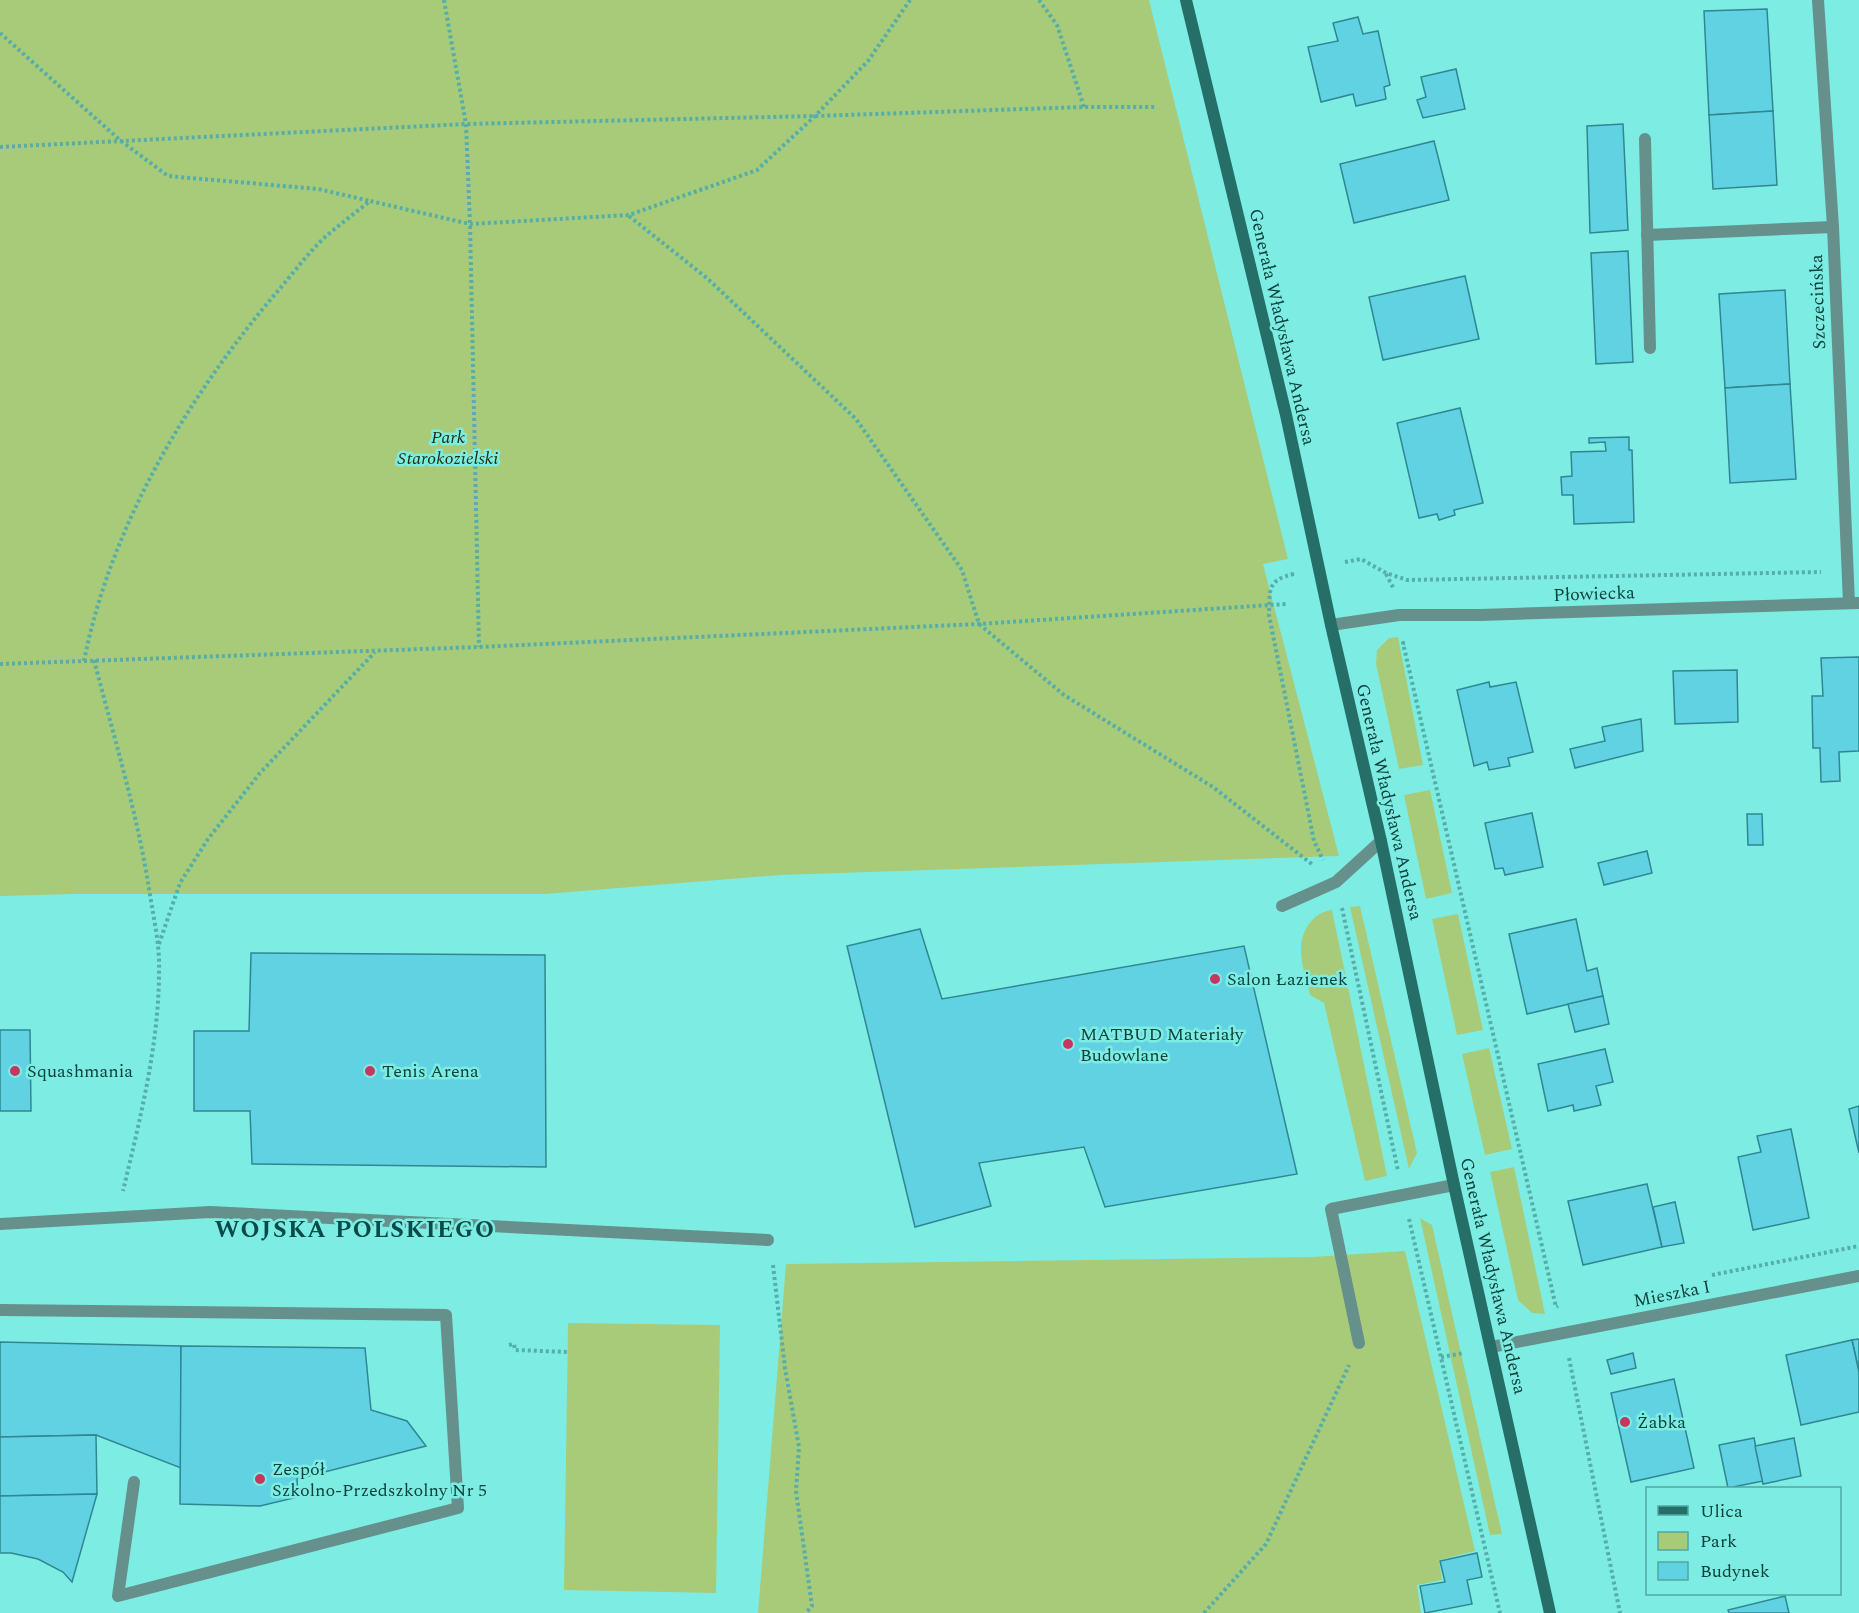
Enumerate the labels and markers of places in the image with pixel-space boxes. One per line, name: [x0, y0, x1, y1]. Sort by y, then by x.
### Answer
place label: Salon Łazienek: [1227, 966, 1348, 993]
marker: Salon Łazienek: [1208, 972, 1222, 986]
place label: MATBUD Materiały Budowlane: [1080, 1021, 1245, 1069]
marker: MATBUD Materiały Budowlane: [1061, 1037, 1075, 1051]
place label: Squashmania: [27, 1058, 133, 1085]
place label: Tenis Arena: [382, 1058, 479, 1085]
marker: Squashmania: [8, 1064, 22, 1078]
marker: Tenis Arena: [363, 1064, 377, 1078]
place label: Żabka: [1637, 1409, 1686, 1436]
marker: Żabka: [1618, 1415, 1632, 1429]
place label: Zespół Szkolno-Przedszkolny Nr 5: [272, 1456, 487, 1504]
marker: Zespół Szkolno-Przedszkolny Nr 5: [253, 1472, 267, 1486]

